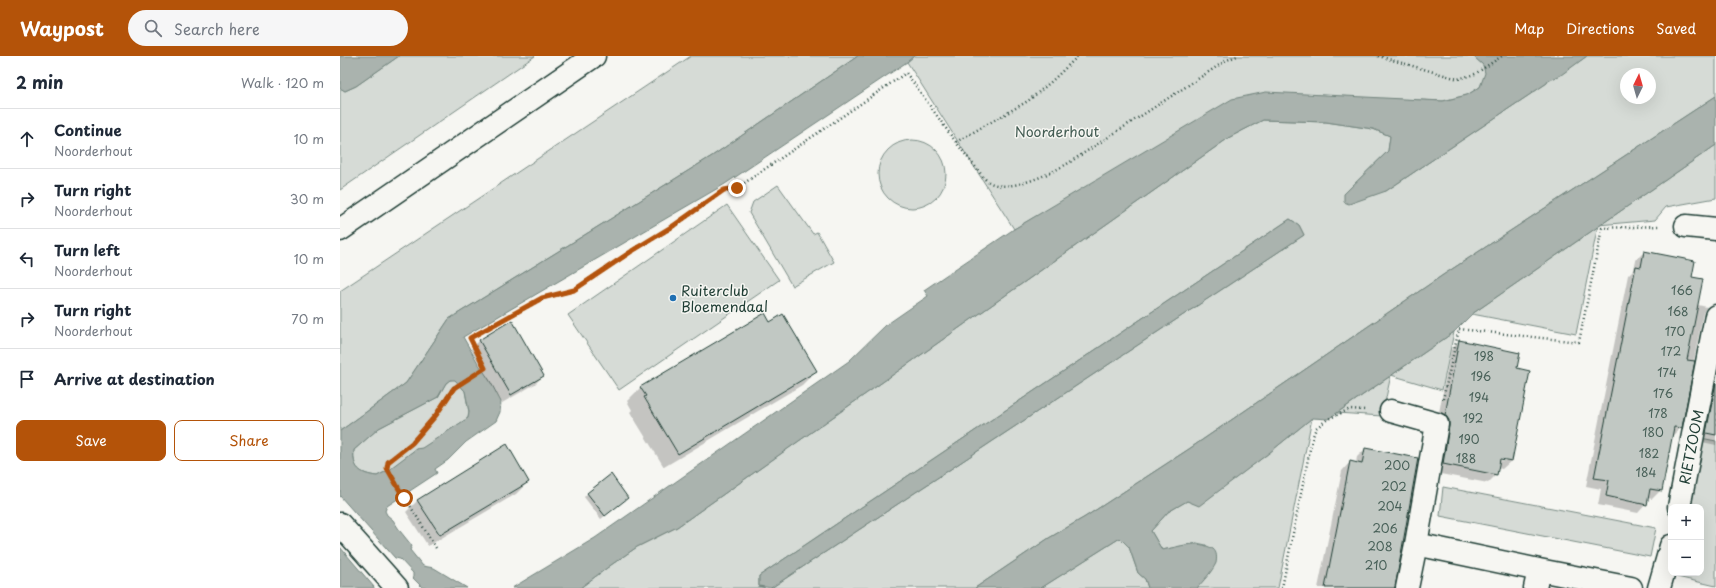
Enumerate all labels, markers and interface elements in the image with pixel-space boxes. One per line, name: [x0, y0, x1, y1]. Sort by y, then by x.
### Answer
search box: [128, 10, 408, 46]
text: Waypost: [20, 14, 104, 42]
icon: search: [142, 17, 164, 39]
text: Search here: [174, 17, 260, 40]
text: Map: [1514, 18, 1544, 39]
text: Directions: [1566, 18, 1634, 39]
text: Saved: [1656, 18, 1696, 39]
north arrow: [1620, 68, 1656, 104]
text: 2 min: [16, 69, 63, 95]
text: Walk · 120 m: [241, 73, 324, 92]
text: Continue: [54, 118, 122, 141]
park label: Noorderhout: [1015, 121, 1100, 142]
icon: ahead: [16, 128, 38, 150]
text: 10 m: [294, 129, 324, 148]
text: Noorderhout: [54, 141, 133, 160]
text: Turn right: [54, 178, 131, 201]
route end: [728, 179, 746, 197]
icon: right: [16, 188, 38, 210]
text: 30 m: [290, 189, 324, 208]
text: Noorderhout: [54, 201, 133, 220]
text: Turn left: [54, 238, 120, 261]
icon: left: [16, 248, 38, 270]
text: 10 m: [294, 249, 324, 268]
text: Noorderhout: [54, 261, 133, 280]
place label: Ruiterclub Bloemendaal: [681, 280, 768, 317]
house number: 166: [1671, 281, 1693, 299]
marker: Ruiterclub Bloemendaal: [668, 293, 678, 303]
text: Turn right: [54, 298, 131, 321]
house number: 168: [1667, 302, 1689, 320]
icon: right: [16, 308, 38, 330]
text: 70 m: [291, 309, 324, 328]
text: Noorderhout: [54, 321, 133, 340]
house number: 170: [1665, 322, 1686, 340]
house number: 172: [1661, 342, 1681, 360]
house number: 198: [1474, 347, 1494, 365]
house number: 174: [1657, 363, 1677, 381]
text: Arrive at destination: [54, 367, 215, 390]
house number: 196: [1471, 367, 1491, 385]
icon: arrive: [16, 368, 38, 390]
house number: 176: [1653, 384, 1673, 402]
house number: 194: [1469, 388, 1489, 406]
house number: 178: [1648, 404, 1668, 422]
street label: RIETZOOM: [1673, 408, 1709, 486]
house number: 192: [1463, 409, 1483, 427]
button: Save: [16, 420, 166, 461]
button: Share: [174, 420, 324, 461]
house number: 180: [1642, 423, 1664, 441]
house number: 190: [1458, 430, 1480, 448]
house number: 182: [1639, 444, 1659, 462]
house number: 188: [1456, 449, 1476, 467]
house number: 200: [1384, 456, 1410, 474]
house number: 184: [1636, 463, 1656, 481]
house number: 202: [1381, 477, 1407, 495]
route start: [395, 489, 413, 507]
house number: 204: [1377, 497, 1403, 515]
map controls: [1668, 504, 1704, 576]
button: +: [1668, 504, 1704, 540]
house number: 206: [1372, 519, 1398, 537]
house number: 208: [1367, 537, 1393, 555]
button: −: [1668, 540, 1704, 576]
house number: 210: [1365, 556, 1388, 574]

